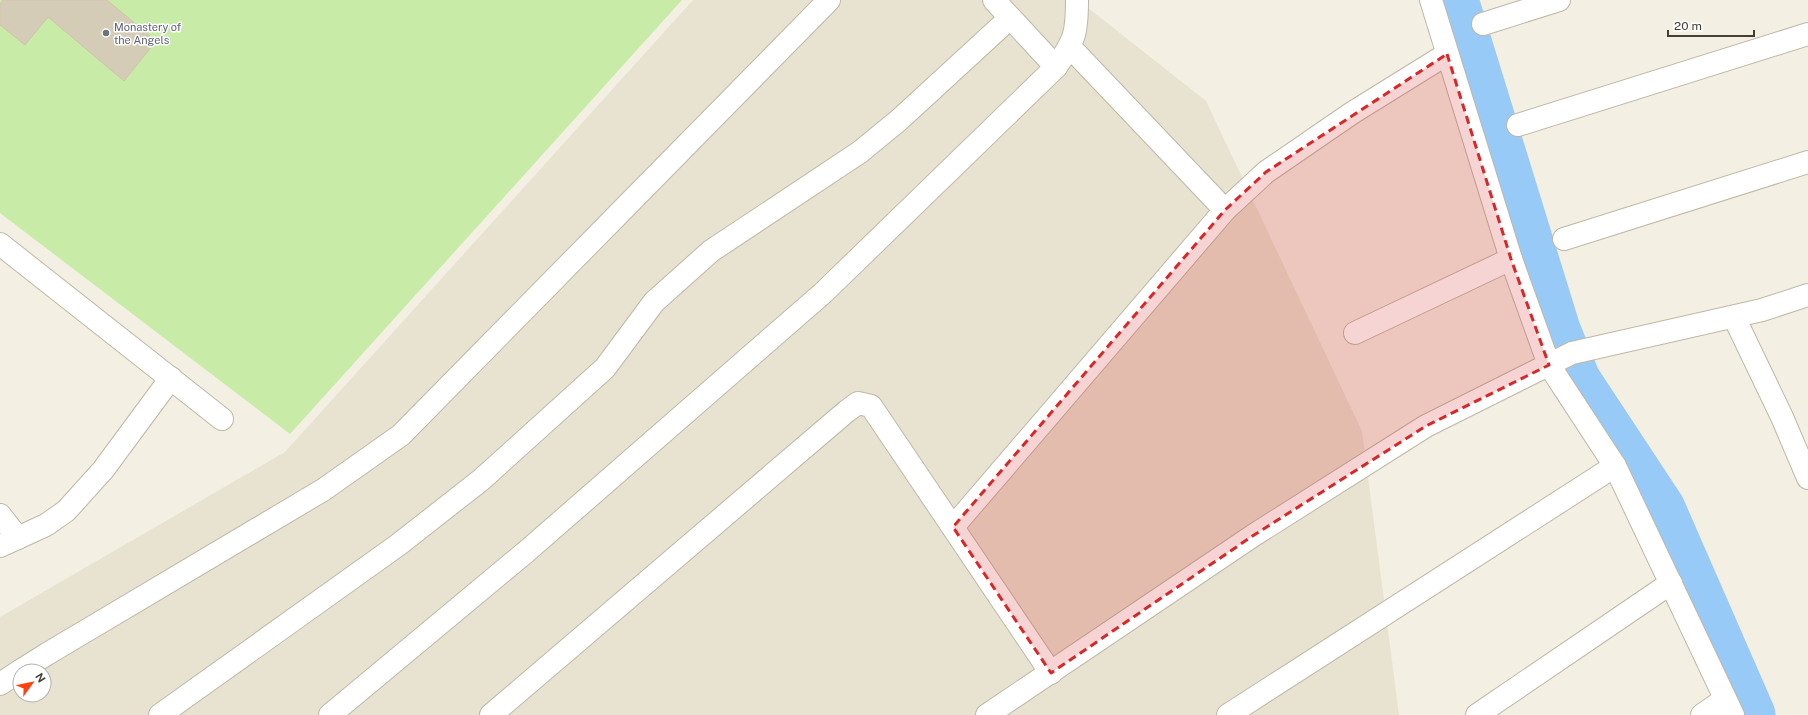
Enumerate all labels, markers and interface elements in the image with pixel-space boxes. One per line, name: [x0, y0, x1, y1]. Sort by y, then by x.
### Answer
scale bar: [1668, 12, 1754, 38]
text: 20 m: [1674, 19, 1702, 33]
place label: Monastery of the Angels: [114, 21, 182, 46]
marker: Monastery of the Angels: [101, 28, 111, 38]
north arrow: [12, 663, 52, 703]
text: N: [33, 671, 48, 684]

